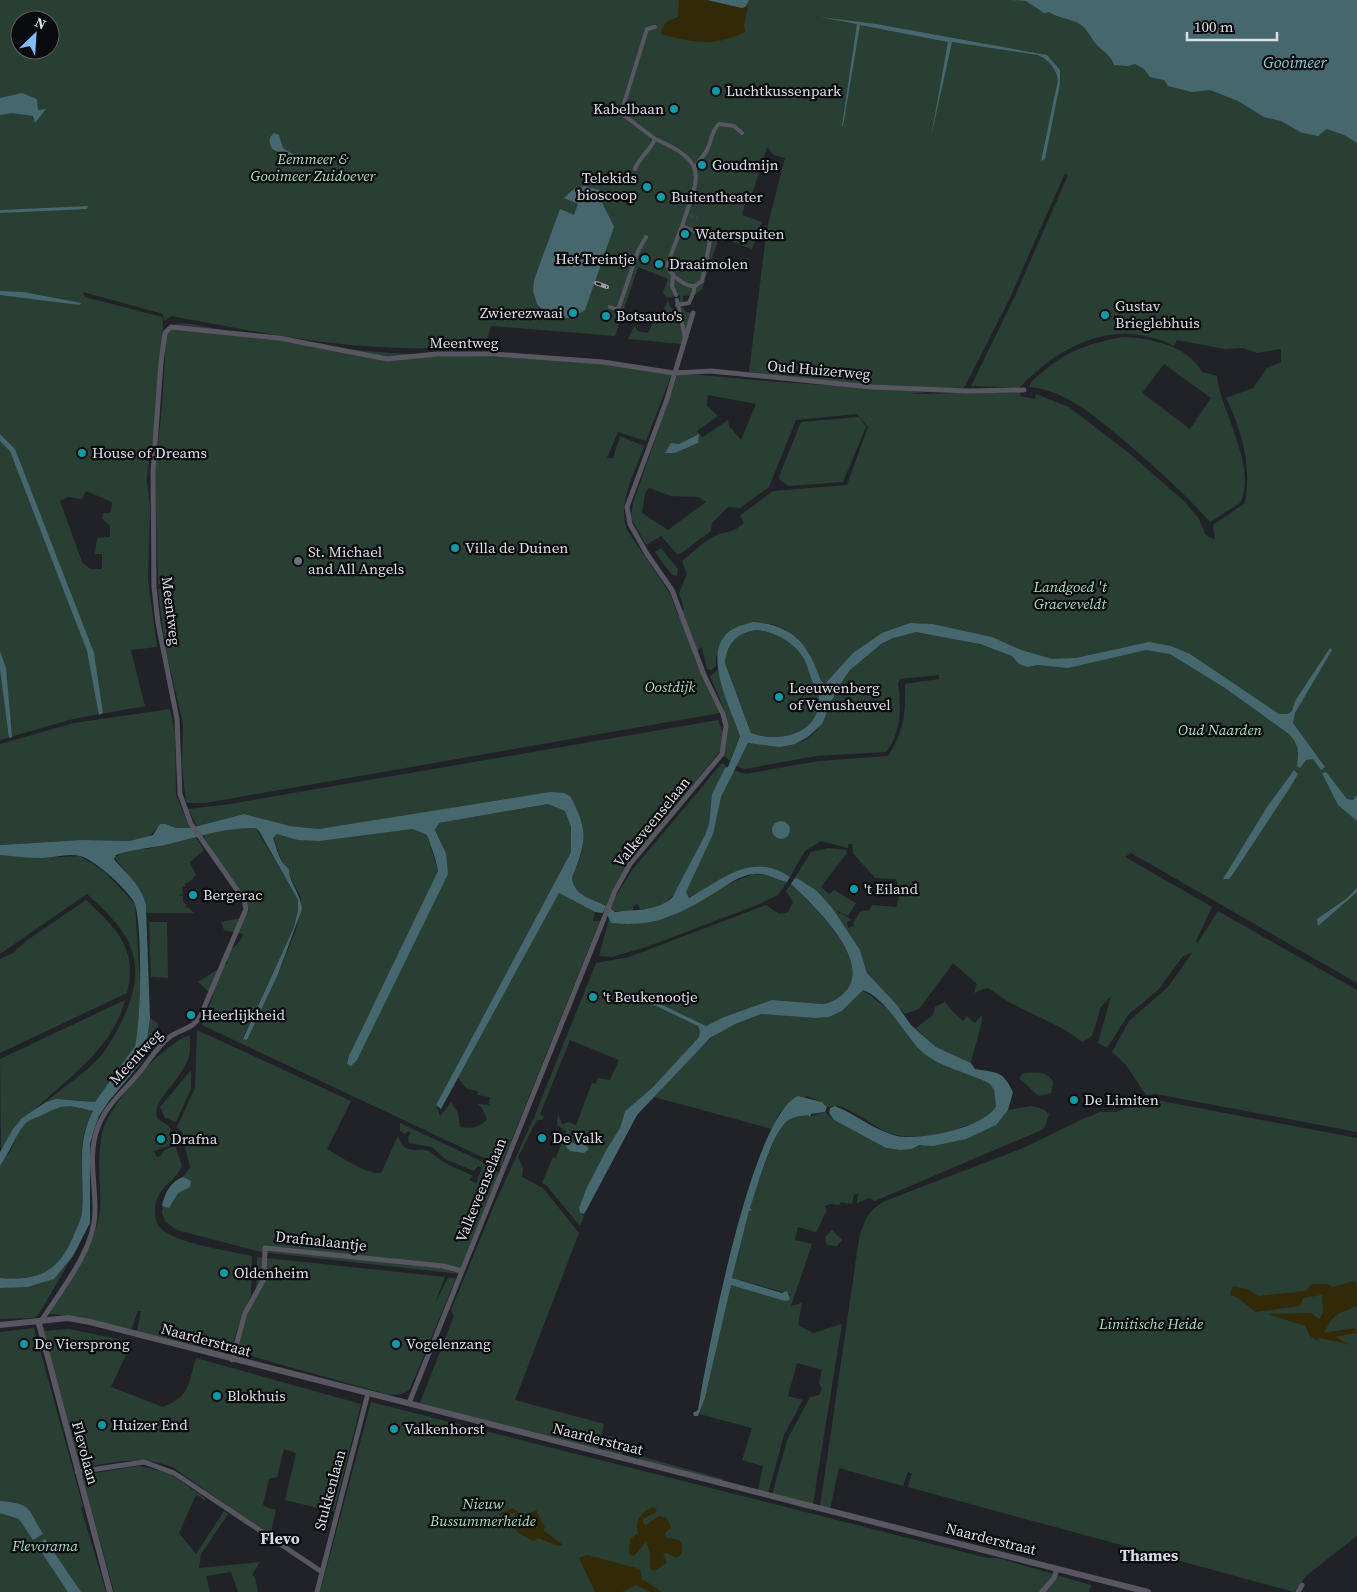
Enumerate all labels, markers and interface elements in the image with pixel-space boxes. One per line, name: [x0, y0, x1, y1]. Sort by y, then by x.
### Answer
north arrow: [10, 10, 60, 60]
scale bar: [1187, 10, 1277, 42]
text: N: [32, 12, 49, 34]
text: 100 m: [1194, 16, 1234, 37]
water label: Gooimeer: [1263, 51, 1327, 73]
place label: Luchtkussenpark: [726, 80, 842, 101]
marker: Luchtkussenpark: [710, 85, 722, 97]
place label: Kabelbaan: [593, 98, 664, 119]
marker: Kabelbaan: [668, 103, 680, 115]
park label: Eemmeer & Gooimeer Zuidoever: [251, 148, 376, 186]
place label: Goudmijn: [712, 154, 779, 175]
marker: Goudmijn: [696, 159, 708, 171]
place label: Telekids bioscoop: [577, 167, 637, 205]
marker: Telekids bioscoop: [641, 181, 653, 193]
place label: Buitentheater: [671, 186, 763, 207]
marker: Buitentheater: [655, 191, 667, 203]
place label: Waterspuiten: [695, 223, 785, 244]
marker: Waterspuiten: [679, 228, 691, 240]
place label: Het Treintje: [555, 248, 635, 269]
marker: Het Treintje: [639, 253, 651, 265]
place label: Draaimolen: [669, 253, 748, 274]
marker: Draaimolen: [653, 258, 665, 270]
place label: Gustav Brieglebhuis: [1115, 295, 1200, 333]
place label: Zwierezwaai: [480, 302, 563, 323]
place label: Botsauto's: [616, 305, 683, 326]
marker: Zwierezwaai: [567, 307, 579, 319]
marker: Gustav Brieglebhuis: [1099, 309, 1111, 321]
marker: Botsauto's: [600, 310, 612, 322]
street label: Meentweg: [429, 332, 499, 353]
street label: Oud Huizerweg: [767, 355, 872, 384]
place label: House of Dreams: [92, 442, 207, 463]
marker: House of Dreams: [76, 447, 88, 459]
place label: Villa de Duinen: [465, 537, 568, 558]
place label: St. Michael and All Angels: [308, 541, 404, 579]
marker: Villa de Duinen: [449, 542, 461, 554]
marker: St. Michael and All Angels: [292, 555, 304, 567]
street label: Meentweg: [157, 575, 186, 647]
park label: Landgoed 't Graeveveldt: [1032, 576, 1108, 614]
park label: Oostdijk: [645, 676, 696, 697]
place label: Leeuwenberg of Venusheuvel: [789, 677, 891, 715]
marker: Leeuwenberg of Venusheuvel: [773, 691, 785, 703]
park label: Oud Naarden: [1178, 719, 1263, 740]
street label: Valkeveenselaan: [609, 772, 695, 871]
place label: 't Eiland: [864, 878, 919, 899]
marker: 't Eiland: [848, 883, 860, 895]
place label: Bergerac: [203, 884, 263, 905]
marker: Bergerac: [187, 889, 199, 901]
place label: 't Beukenootje: [603, 986, 698, 1007]
marker: 't Beukenootje: [587, 991, 599, 1003]
place label: Heerlijkheid: [201, 1004, 285, 1025]
marker: Heerlijkheid: [185, 1009, 197, 1021]
street label: Meentweg: [104, 1024, 167, 1089]
place label: De Limiten: [1084, 1089, 1159, 1110]
marker: De Limiten: [1068, 1094, 1080, 1106]
place label: De Valk: [552, 1127, 603, 1148]
place label: Drafna: [171, 1128, 218, 1149]
marker: De Valk: [536, 1132, 548, 1144]
marker: Drafna: [155, 1133, 167, 1145]
street label: Valkeveenselaan: [450, 1135, 511, 1245]
street label: Drafnalaantje: [274, 1225, 368, 1256]
place label: Oldenheim: [234, 1262, 309, 1283]
marker: Oldenheim: [218, 1267, 230, 1279]
park label: Limitische Heide: [1098, 1313, 1203, 1334]
street label: Naarderstraat: [159, 1317, 254, 1362]
place label: De Viersprong: [34, 1333, 130, 1354]
place label: Vogelenzang: [406, 1333, 491, 1354]
marker: De Viersprong: [18, 1338, 30, 1350]
marker: Vogelenzang: [390, 1338, 402, 1350]
place label: Blokhuis: [227, 1385, 286, 1406]
marker: Blokhuis: [211, 1390, 223, 1402]
place label: Huizer End: [112, 1414, 188, 1435]
street label: Naarderstraat: [551, 1417, 646, 1460]
place label: Valkenhorst: [404, 1418, 485, 1439]
street label: Flevolaan: [67, 1419, 104, 1487]
marker: Huizer End: [96, 1419, 108, 1431]
marker: Valkenhorst: [388, 1423, 400, 1435]
street label: Stukkenlaan: [309, 1447, 350, 1532]
park label: Nieuw Bussummerheide: [429, 1493, 536, 1531]
street label: Naarderstraat: [944, 1517, 1039, 1560]
district label: Flevo: [260, 1527, 300, 1549]
park label: Flevorama: [11, 1535, 78, 1556]
district label: Thames: [1120, 1544, 1178, 1566]

